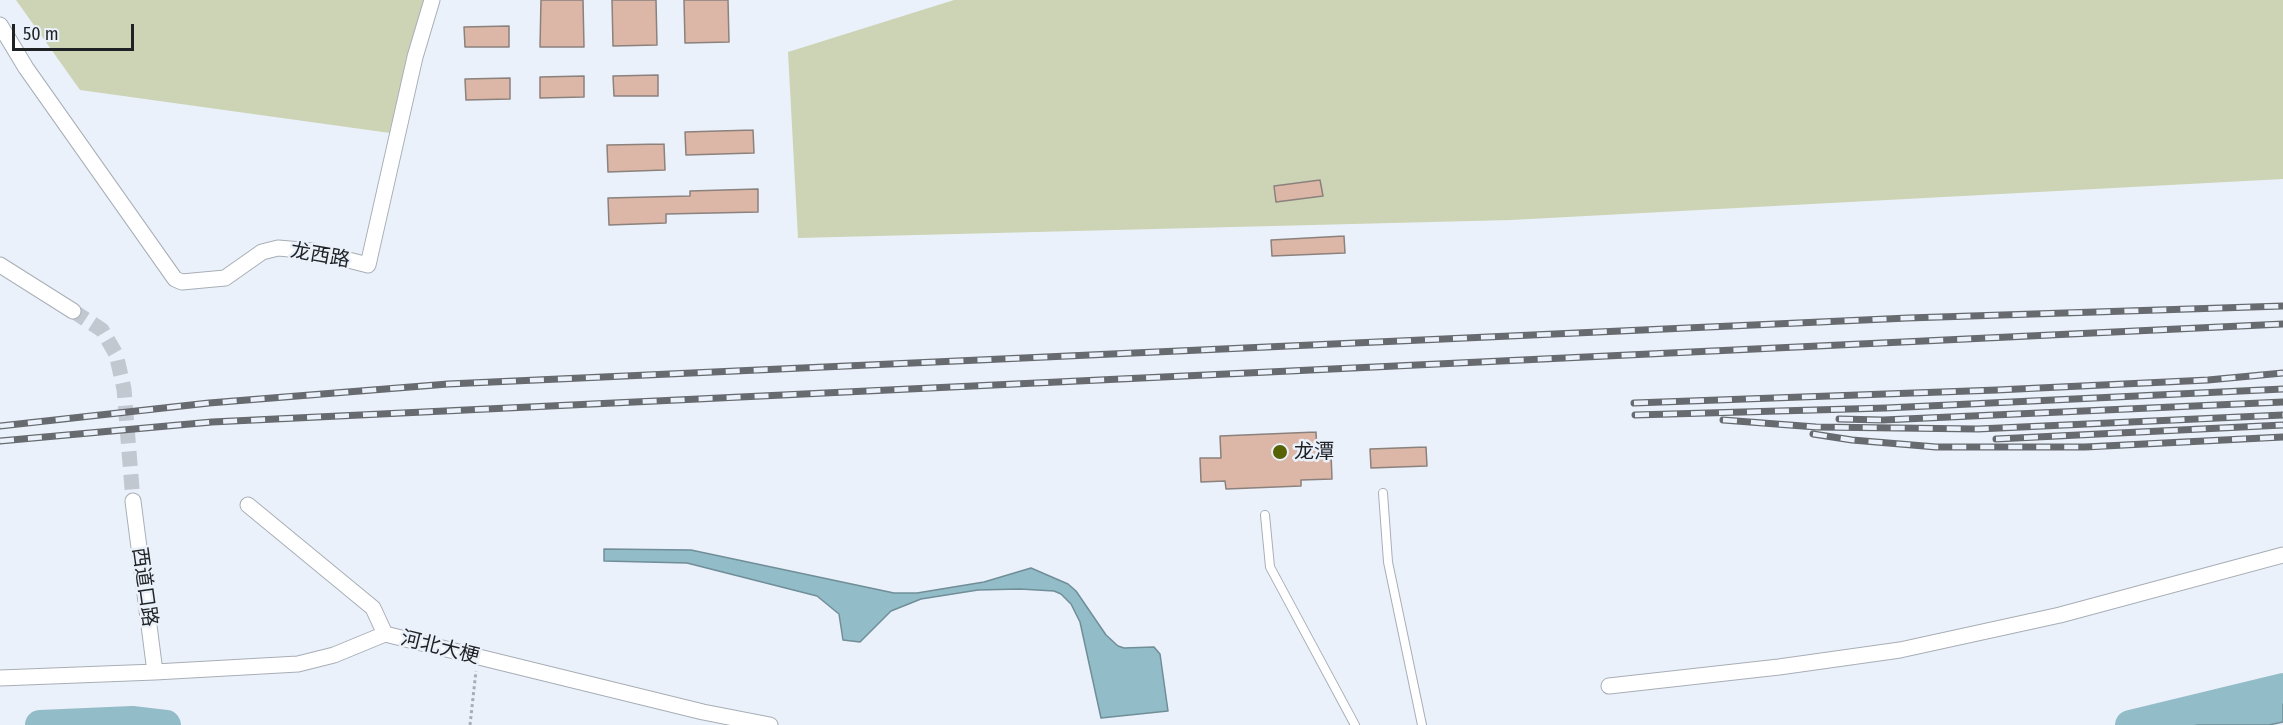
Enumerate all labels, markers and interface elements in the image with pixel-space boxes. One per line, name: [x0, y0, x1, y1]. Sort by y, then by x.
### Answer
scale bar: [15, 12, 136, 50]
text: 50 m: [23, 23, 59, 45]
street label: 龙西路: [288, 239, 352, 273]
place label: 龙潭: [1294, 440, 1334, 464]
marker: 龙潭: [1271, 443, 1289, 461]
street label: 西道口路: [127, 546, 161, 628]
street label: 河北大梗: [398, 627, 482, 669]

